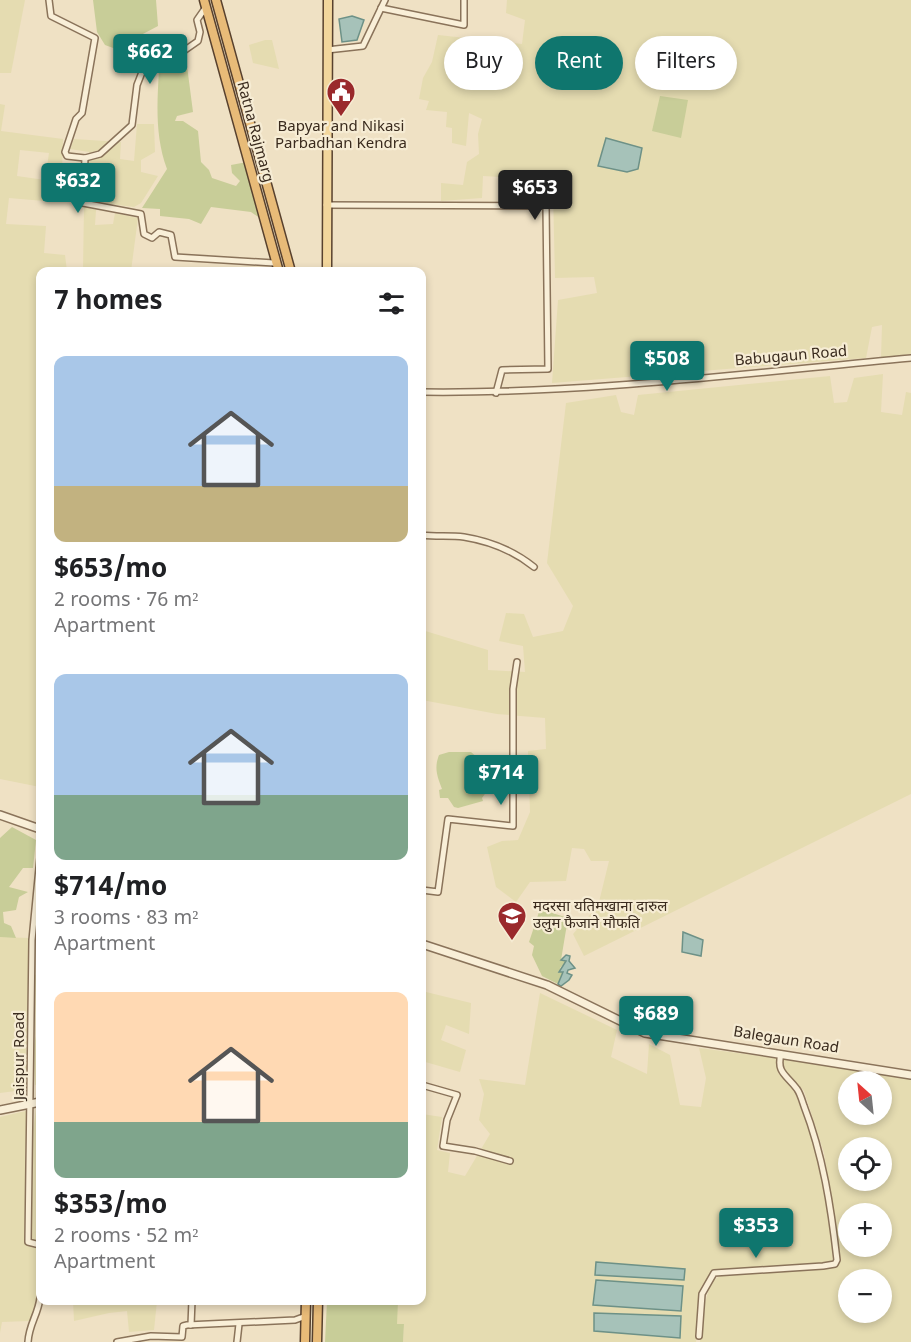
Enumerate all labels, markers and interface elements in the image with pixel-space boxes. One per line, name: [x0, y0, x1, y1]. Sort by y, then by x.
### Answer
pin: $662: [114, 34, 186, 85]
chip: Buy: [444, 36, 523, 90]
chip: Rent: [535, 36, 623, 90]
chip: Filters: [635, 36, 737, 90]
text: $662: [127, 40, 173, 66]
public building icon: Bapyar and Nikasi Parbadhan Kendra: [325, 76, 357, 118]
street label: Ratna Rajmarg: [231, 79, 277, 185]
place label: Bapyar and Nikasi Parbadhan Kendra: [275, 118, 407, 154]
pin: $632: [42, 163, 114, 214]
text: $632: [55, 169, 101, 195]
pin: $653: [499, 170, 571, 221]
text: $653: [512, 176, 558, 202]
text: 7 homes: [54, 286, 163, 320]
icon: filters: [375, 287, 408, 320]
pin: $508: [631, 341, 703, 392]
street label: Babugaun Road: [734, 343, 848, 371]
text: $508: [644, 347, 690, 373]
icon: home: [177, 395, 285, 503]
text: $653/mo: [54, 554, 167, 588]
text: 2 rooms · 76 m²: [54, 588, 198, 614]
text: Apartment: [54, 614, 155, 640]
icon: home: [177, 713, 285, 821]
pin: $714: [465, 755, 537, 806]
text: $714: [478, 761, 524, 787]
text: $714/mo: [54, 872, 167, 906]
place label: मदरसा यतिमखाना दारुल उलुम फैजाने माैफति: [533, 898, 668, 934]
school or university icon: मदरसा यतिमखाना दारुल उलुम फैजाने माैफति: [496, 900, 528, 942]
text: 3 rooms · 83 m²: [54, 906, 198, 932]
text: Apartment: [54, 932, 155, 958]
pin: $689: [620, 996, 692, 1047]
text: $689: [633, 1002, 679, 1028]
street label: Jaispur Road: [11, 1012, 30, 1102]
street label: Balegaun Road: [732, 1023, 840, 1059]
icon: home: [177, 1031, 285, 1139]
north arrow: [838, 1071, 892, 1125]
map controls: [838, 1071, 892, 1323]
button: locate: [838, 1137, 892, 1191]
text: $353/mo: [54, 1190, 167, 1224]
button: +: [838, 1203, 892, 1257]
pin: $353: [720, 1208, 792, 1259]
text: $353: [733, 1214, 779, 1240]
text: 2 rooms · 52 m²: [54, 1224, 198, 1250]
text: Apartment: [54, 1250, 155, 1276]
button: −: [838, 1269, 892, 1323]

